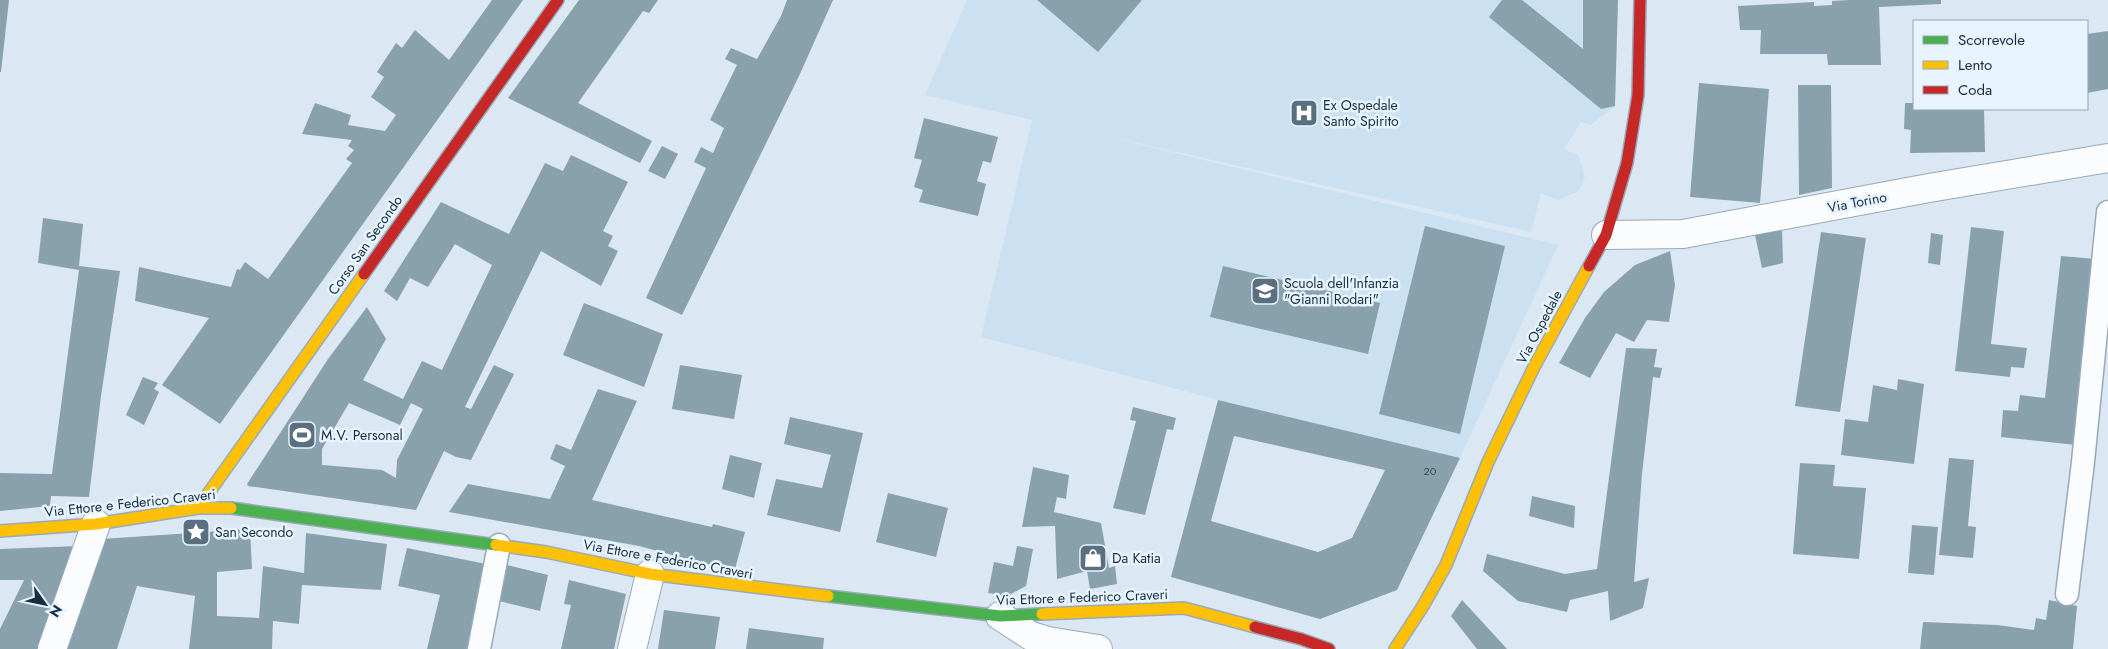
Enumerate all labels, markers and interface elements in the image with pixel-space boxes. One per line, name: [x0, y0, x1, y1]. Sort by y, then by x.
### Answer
legend: [1913, 20, 2088, 110]
text: Scorrevole: [1958, 29, 2025, 51]
text: Lento: [1958, 54, 1992, 76]
text: Coda: [1958, 79, 1992, 101]
place label: Ex Ospedale Santo Spirito: [1323, 95, 1399, 131]
hospital icon: Ex Ospedale Santo Spirito: [1289, 98, 1319, 128]
street label: Via Torino: [1826, 186, 1889, 218]
street label: Corso San Secondo: [323, 191, 407, 299]
place label: Scuola dell'Infanzia "Gianni Rodari": [1284, 273, 1399, 309]
school or university icon: Scuola dell'Infanzia "Gianni Rodari": [1250, 276, 1280, 306]
street label: Via Ospedale: [1511, 287, 1567, 367]
sports icon: M.V. Personal: [287, 420, 317, 450]
place label: M.V. Personal: [321, 425, 403, 445]
house number: 20: [1424, 463, 1437, 479]
street label: Via Ettore e Federico Craveri: [43, 484, 217, 522]
place icon: San Secondo: [181, 517, 211, 547]
place label: San Secondo: [215, 522, 294, 542]
street label: Via Ettore e Federico Craveri: [582, 534, 754, 584]
shop icon: Da Katia: [1078, 543, 1108, 573]
place label: Da Katia: [1112, 548, 1161, 568]
north arrow: [20, 579, 70, 629]
street label: Via Ettore e Federico Craveri: [996, 584, 1168, 610]
text: N: [44, 601, 67, 621]

